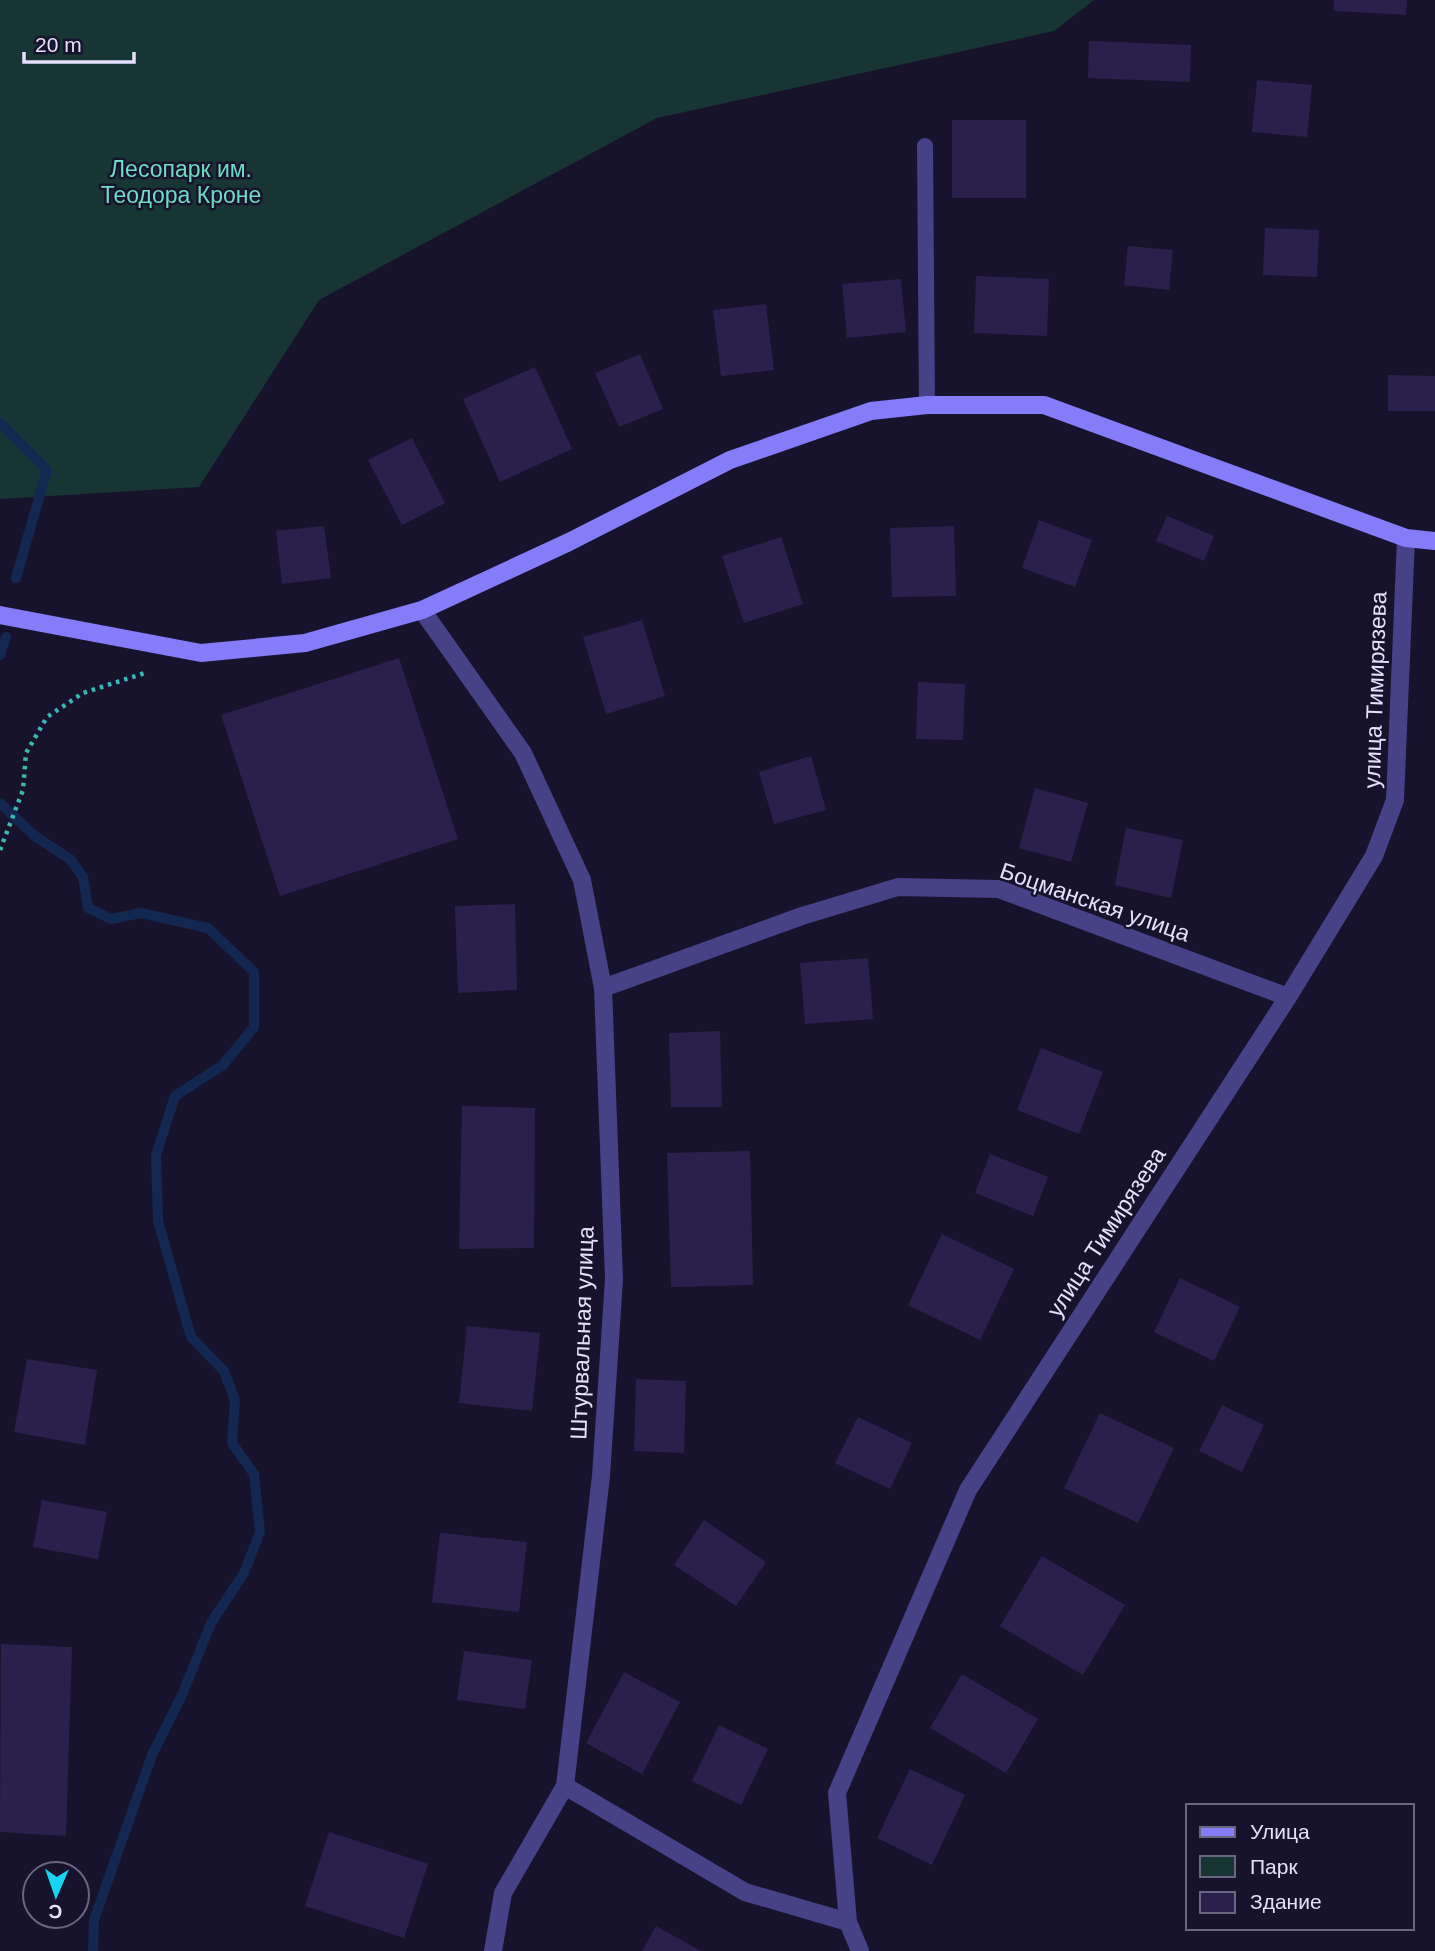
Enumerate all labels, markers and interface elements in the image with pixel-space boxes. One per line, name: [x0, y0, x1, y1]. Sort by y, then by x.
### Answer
scale bar: [24, 21, 135, 65]
text: 20 m: [35, 33, 82, 56]
park label: Лесопарк им. Теодора Кроне: [101, 156, 261, 208]
street label: улица Тимирязева: [1359, 591, 1391, 789]
street label: Боцманская улица: [997, 857, 1194, 947]
street label: улица Тимирязева: [1041, 1142, 1171, 1322]
street label: Штурвальная улица: [565, 1226, 599, 1440]
legend: [1186, 1804, 1414, 1930]
text: Улица: [1250, 1820, 1310, 1843]
text: Парк: [1250, 1855, 1298, 1878]
north arrow: [21, 1860, 91, 1930]
text: Здание: [1250, 1890, 1322, 1913]
text: С: [48, 1901, 63, 1922]

